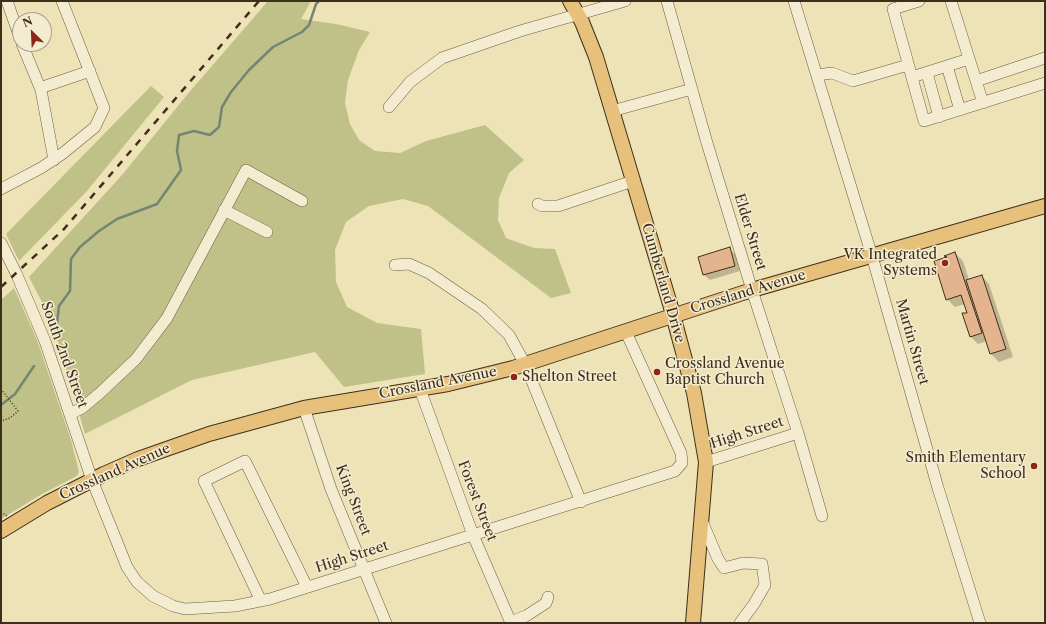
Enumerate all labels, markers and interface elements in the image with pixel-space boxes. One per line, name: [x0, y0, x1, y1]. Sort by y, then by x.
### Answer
north arrow: [12, 12, 52, 52]
text: N: [20, 14, 35, 30]
street label: Elder Street: [730, 192, 770, 272]
street label: Cumberland Drive: [638, 221, 688, 345]
place label: VK Integrated Systems: [844, 247, 937, 280]
marker: VK Integrated Systems: [940, 258, 950, 268]
street label: Crossland Avenue: [688, 266, 808, 318]
street label: Martin Street: [892, 297, 932, 387]
street label: South 2nd Street: [37, 300, 91, 410]
place label: Crossland Avenue Baptist Church: [665, 356, 785, 388]
street label: Crossland Avenue: [378, 363, 498, 403]
marker: Crossland Avenue Baptist Church: [652, 367, 662, 377]
place label: Shelton Street: [522, 369, 617, 385]
marker: Shelton Street: [509, 372, 519, 382]
street label: High Street: [708, 413, 786, 453]
street label: Crossland Avenue: [57, 440, 173, 504]
place label: Smith Elementary School: [906, 450, 1026, 482]
street label: Forest Street: [454, 458, 500, 544]
marker: Smith Elementary School: [1029, 461, 1039, 471]
street label: King Street: [332, 462, 374, 538]
street label: High Street: [313, 537, 391, 577]

